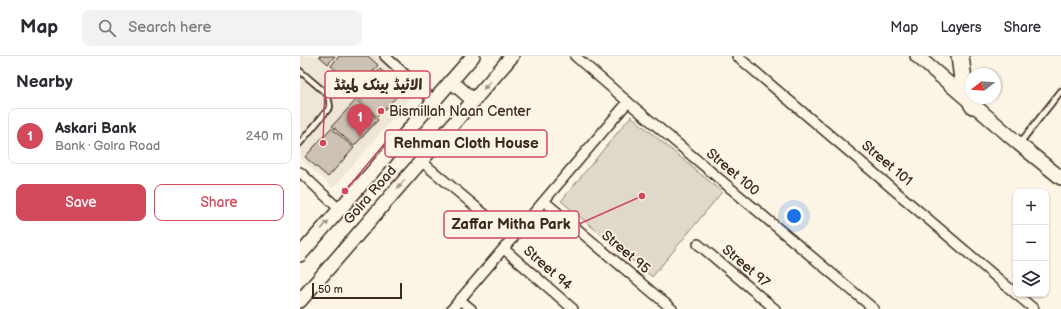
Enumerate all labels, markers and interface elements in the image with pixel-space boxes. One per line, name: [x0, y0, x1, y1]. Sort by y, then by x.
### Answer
search box: [82, 10, 362, 46]
text: Map: [20, 16, 58, 39]
icon: search: [96, 17, 118, 39]
text: Search here: [128, 18, 211, 37]
text: Map: [890, 19, 918, 36]
text: Layers: [940, 19, 982, 36]
text: Share: [1004, 19, 1041, 36]
north arrow: [965, 68, 1001, 104]
callout: الائیڈ بینک لمیٹڈ: [325, 71, 430, 98]
text: Nearby: [16, 72, 73, 92]
text: الائیڈ بینک لمیٹڈ: [334, 76, 422, 95]
one-way arrow: [482, 80, 491, 91]
place label: Bismillah Naan Center: [389, 103, 532, 120]
pin: 1: [347, 104, 373, 137]
marker: Bismillah Naan Center: [376, 106, 386, 116]
text: Askari Bank: [55, 119, 136, 138]
text: 1: [27, 128, 33, 144]
text: 240 m: [246, 128, 283, 144]
callout: Rehman Cloth House: [385, 130, 547, 157]
text: Rehman Cloth House: [393, 134, 539, 153]
street label: Street 101: [858, 137, 916, 189]
text: Bank · Golra Road: [55, 138, 160, 154]
street label: Street 100: [703, 145, 763, 199]
street label: Golra Road: [340, 162, 400, 228]
one-way arrow: [397, 178, 406, 189]
button: Save: [16, 184, 146, 221]
button: Share: [154, 184, 284, 221]
map controls: [1013, 189, 1049, 297]
button: +: [1013, 189, 1049, 225]
your location: [784, 206, 804, 226]
callout: Zaffar Mitha Park: [444, 211, 579, 238]
text: Zaffar Mitha Park: [451, 215, 571, 234]
one-way arrow: [321, 220, 330, 231]
button: −: [1013, 225, 1049, 261]
street label: Street 95: [598, 227, 654, 277]
street label: Street 97: [719, 241, 773, 291]
street label: Street 94: [520, 242, 576, 294]
button: layers: [1013, 261, 1049, 297]
scale bar: [312, 281, 402, 300]
text: 50 m: [318, 283, 343, 296]

